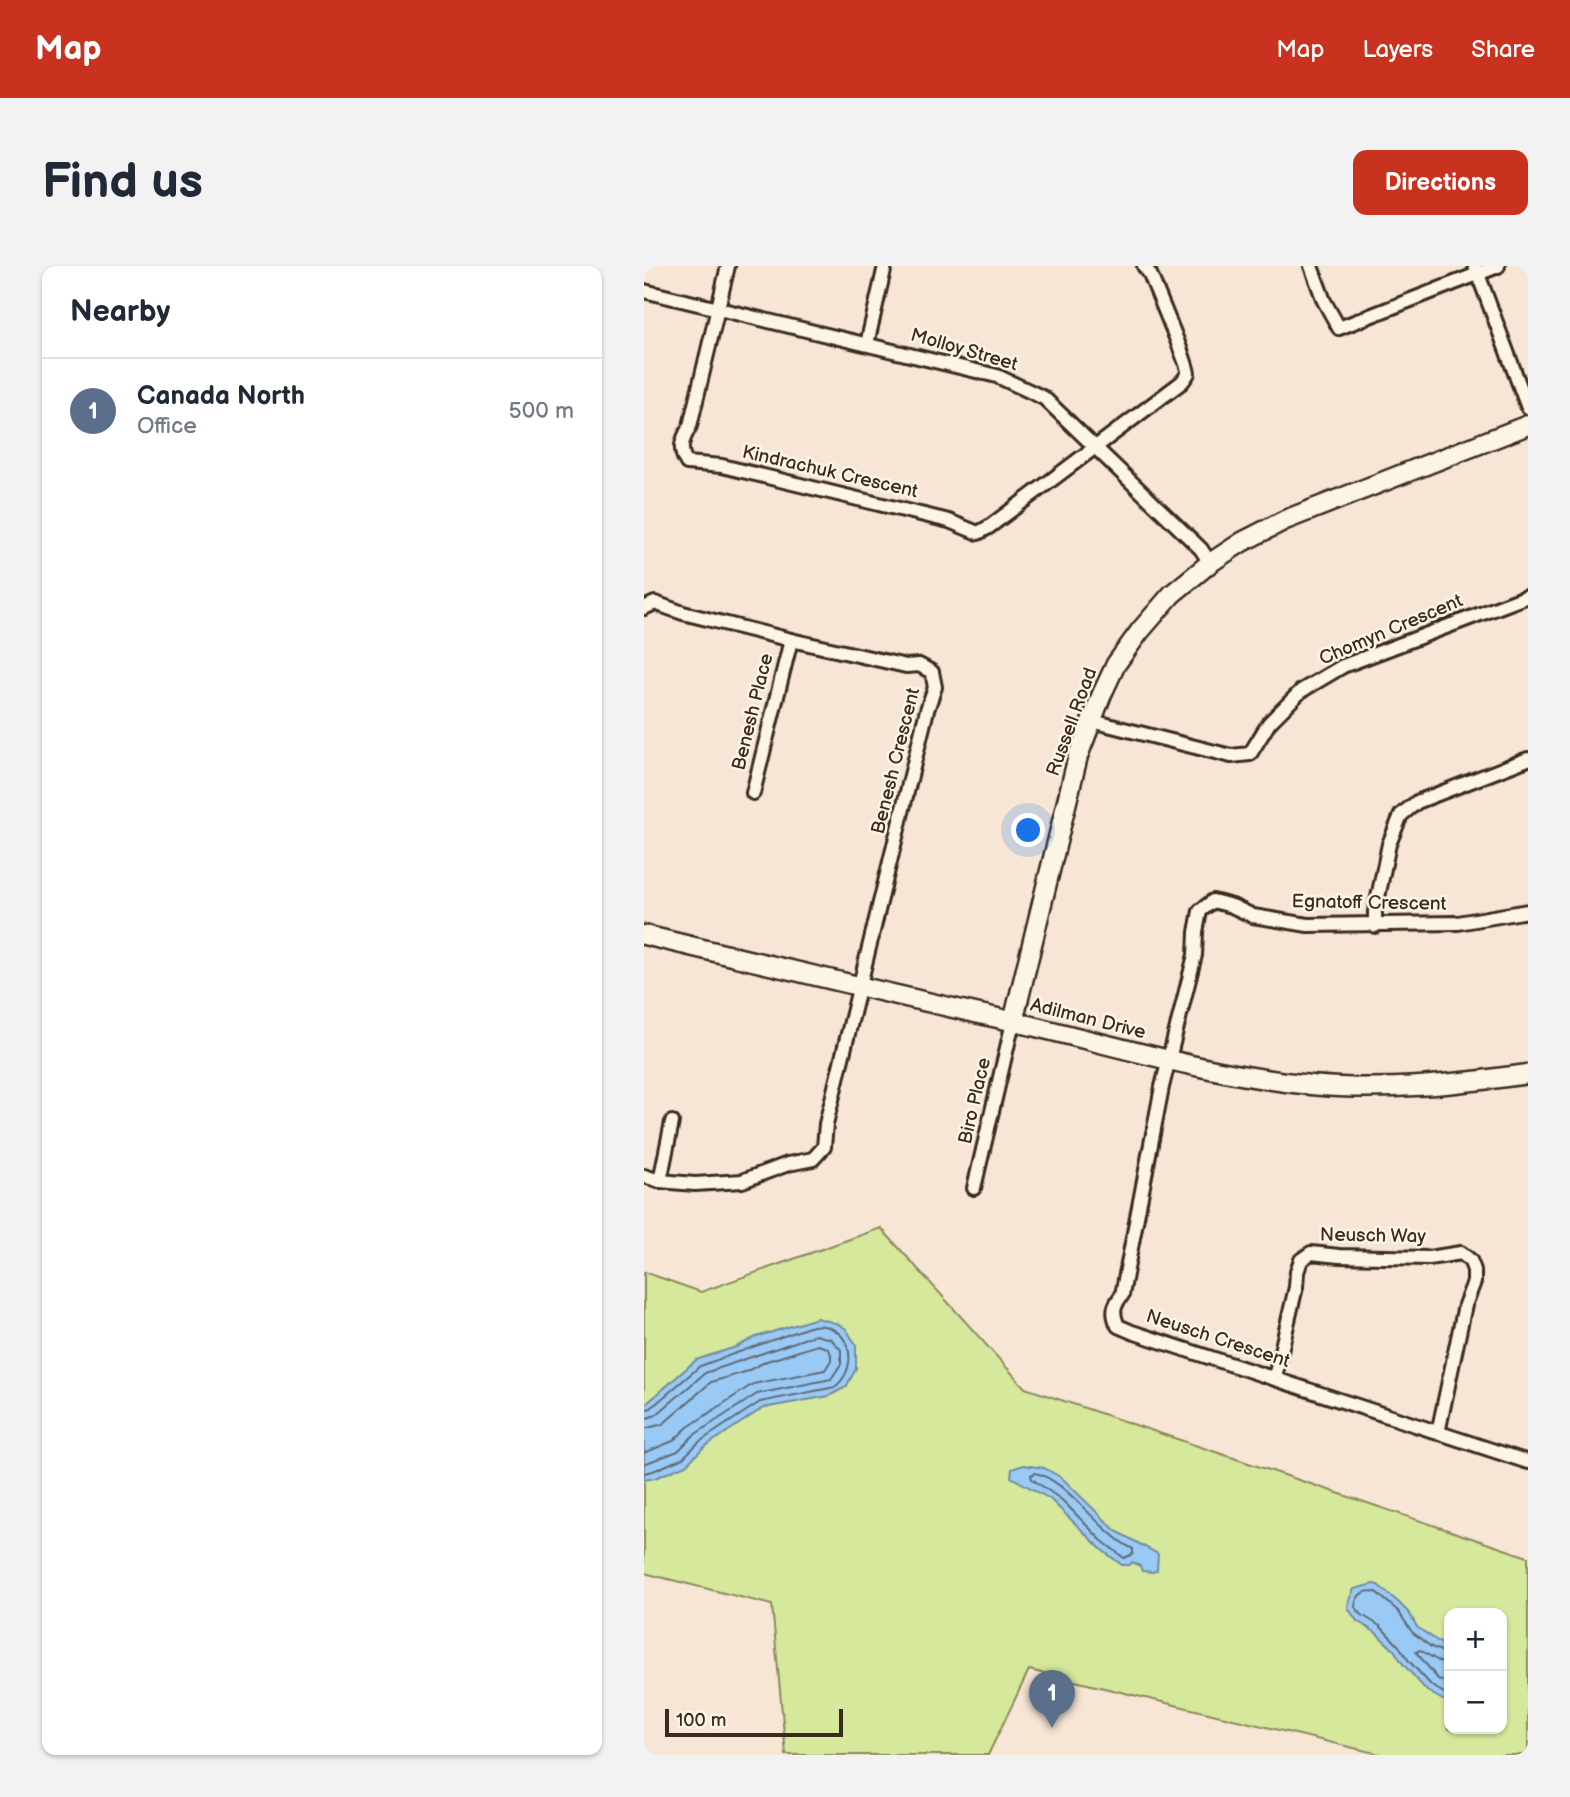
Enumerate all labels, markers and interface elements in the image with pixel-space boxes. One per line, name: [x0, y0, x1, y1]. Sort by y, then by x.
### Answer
text: Map: [35, 29, 101, 69]
text: Map: [1276, 35, 1324, 64]
text: Layers: [1362, 35, 1433, 64]
text: Share: [1471, 35, 1535, 64]
button: Directions: [1353, 150, 1528, 215]
text: Find us: [42, 153, 203, 212]
text: Nearby: [70, 294, 170, 330]
street label: Molloy Street: [908, 324, 1020, 376]
text: Canada North: [137, 381, 305, 412]
text: 1: [88, 397, 98, 425]
text: 500 m: [509, 397, 574, 425]
text: Office: [137, 412, 197, 440]
street label: Kindrachuk Crescent: [740, 441, 920, 503]
street label: Chomyn Crescent: [1316, 589, 1466, 671]
street label: Benesh Place: [727, 651, 779, 773]
street label: Russell Road: [1042, 665, 1102, 779]
street label: Benesh Crescent: [867, 685, 925, 837]
your location: [1011, 813, 1045, 847]
street label: Egnatoff Crescent: [1291, 890, 1447, 916]
street label: Adilman Drive: [1028, 994, 1148, 1044]
street label: Biro Place: [954, 1056, 996, 1146]
street label: Neusch Way: [1320, 1224, 1427, 1248]
street label: Neusch Crescent: [1143, 1305, 1293, 1373]
map controls: [1444, 1608, 1507, 1734]
button: +: [1444, 1608, 1507, 1671]
pin: 1: [1029, 1670, 1075, 1728]
button: −: [1444, 1671, 1507, 1734]
scale bar: [665, 1706, 844, 1738]
text: 100 m: [676, 1709, 727, 1732]

